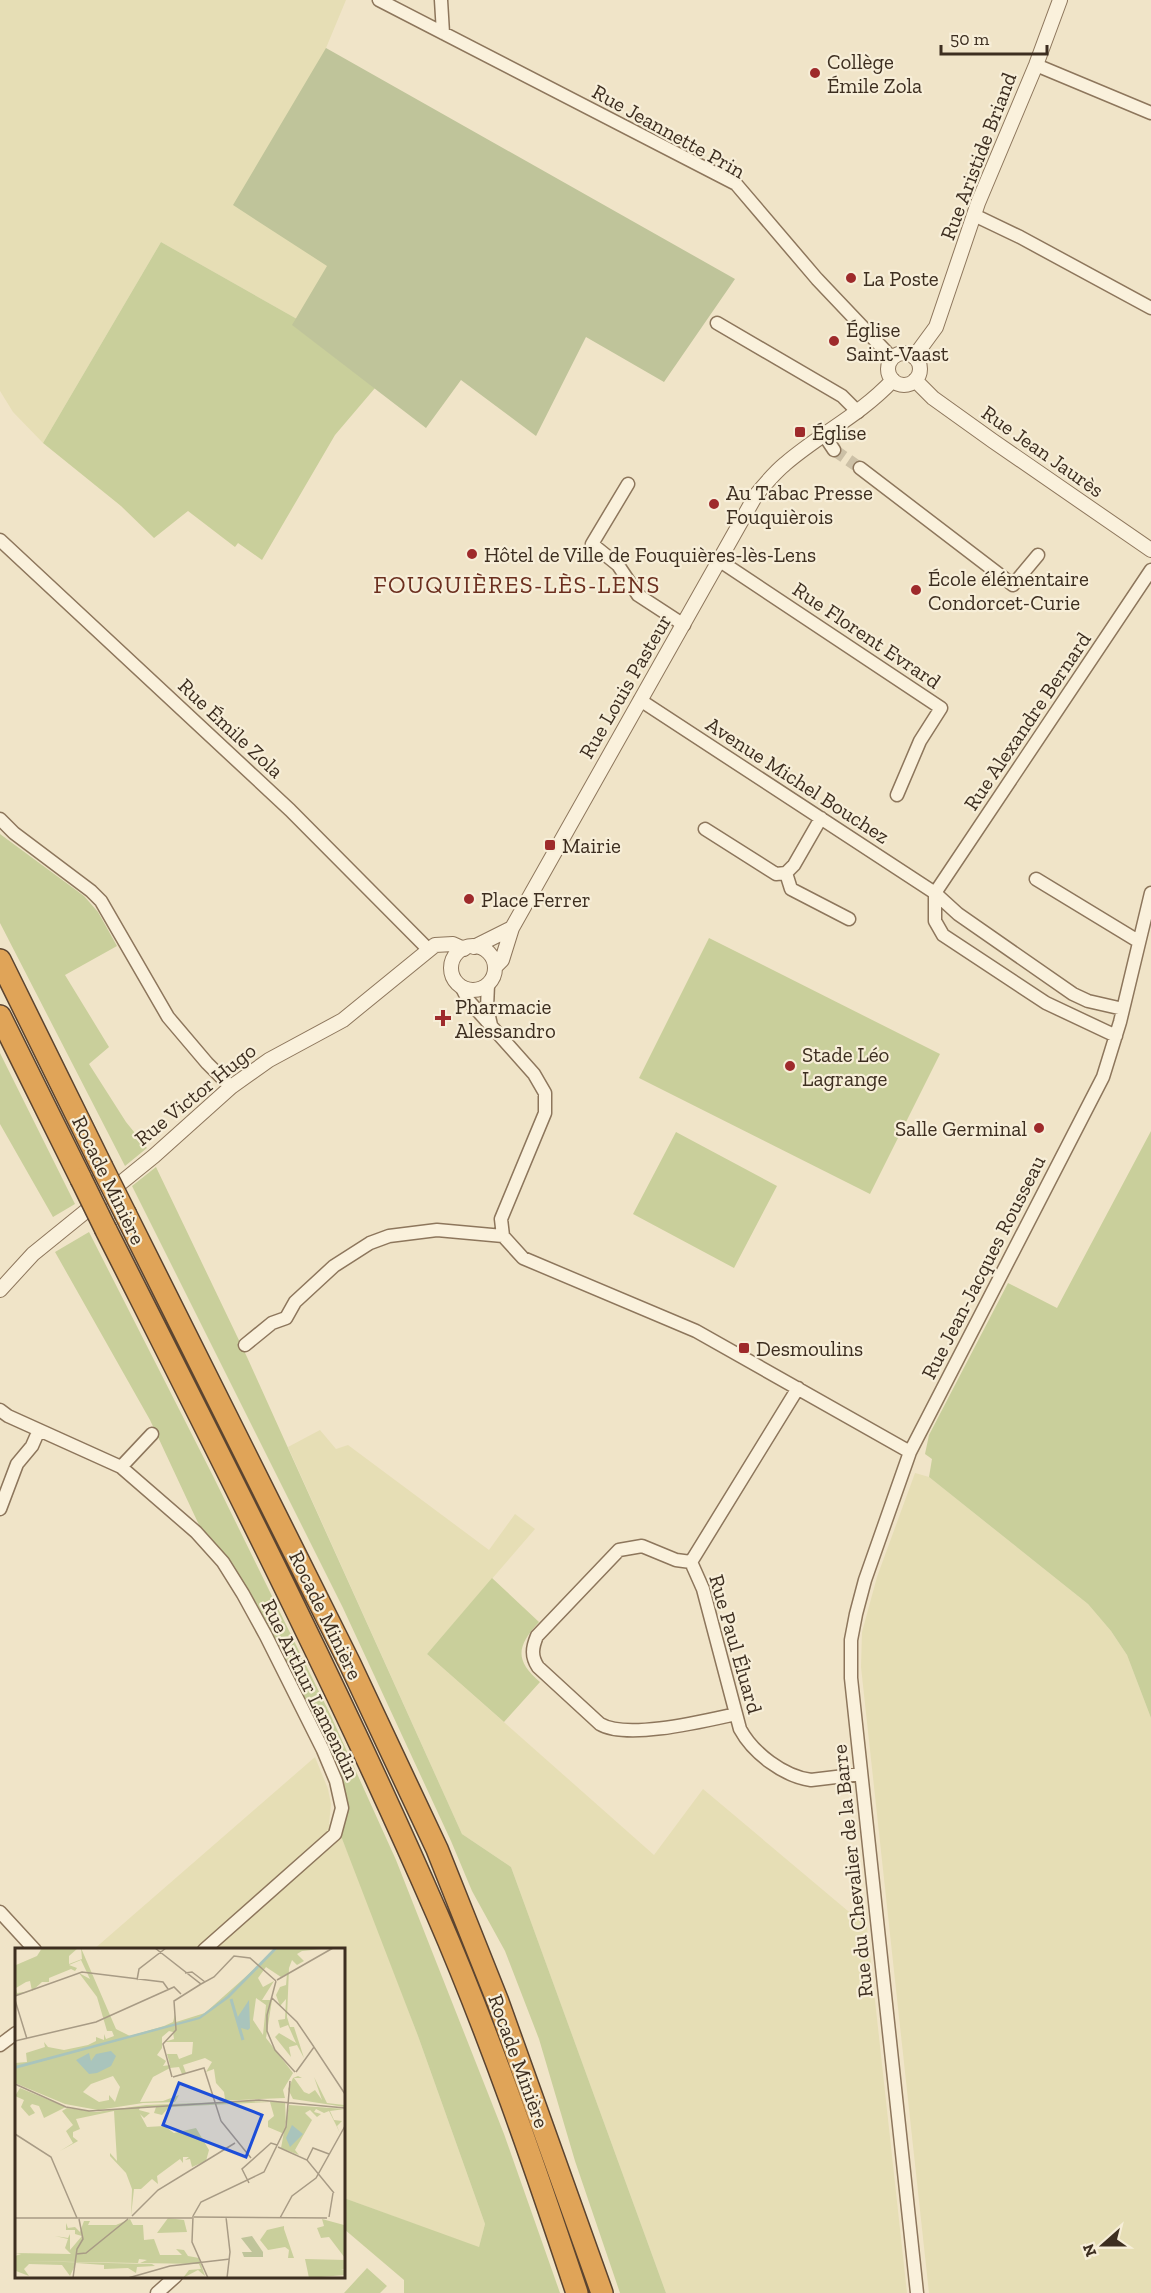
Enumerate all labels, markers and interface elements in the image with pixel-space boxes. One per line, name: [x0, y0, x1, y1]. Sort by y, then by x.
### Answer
scale bar: [941, 18, 1048, 56]
text: 50 m: [950, 28, 990, 50]
place label: Collège Émile Zola: [827, 49, 922, 98]
marker: Collège Émile Zola: [808, 66, 822, 80]
street label: Rue Aristide Briand: [935, 68, 1022, 243]
street label: Rue Jeannette Prin: [588, 79, 750, 183]
place label: La Poste: [863, 266, 939, 291]
marker: La Poste: [844, 271, 858, 285]
place label: Église Saint-Vaast: [846, 317, 949, 366]
marker: Église Saint-Vaast: [827, 334, 841, 348]
street label: Rue Jean Jaurès: [977, 400, 1109, 502]
place label: Église: [812, 420, 867, 445]
marker: Église: [793, 425, 807, 439]
place label: Au Tabac Presse Fouquièrois: [726, 480, 873, 529]
marker: Au Tabac Presse Fouquièrois: [707, 497, 721, 511]
place label: Hôtel de Ville de Fouquières-lès-Lens: [484, 542, 816, 567]
marker: Hôtel de Ville de Fouquières-lès-Lens: [465, 547, 479, 561]
place label: École élémentaire Condorcet-Curie: [928, 566, 1089, 615]
district label: FOUQUIÈRES-LÈS-LENS: [373, 570, 661, 599]
street label: Rue Florent Evrard: [788, 576, 946, 694]
marker: École élémentaire Condorcet-Curie: [909, 583, 923, 597]
street label: Rue Louis Pasteur: [573, 609, 677, 763]
street label: Rue Alexandre Bernard: [958, 627, 1096, 815]
street label: Rue Émile Zola: [173, 673, 289, 783]
street label: Avenue Michel Bouchez: [702, 711, 895, 849]
place label: Mairie: [562, 833, 621, 858]
marker: Mairie: [543, 838, 557, 852]
place label: Place Ferrer: [481, 887, 591, 912]
marker: Place Ferrer: [462, 892, 476, 906]
place label: Pharmacie Alessandro: [455, 994, 556, 1043]
marker: Pharmacie Alessandro: [436, 1011, 450, 1025]
street label: Rue Victor Hugo: [129, 1037, 261, 1151]
place label: Stade Léo Lagrange: [802, 1042, 889, 1091]
marker: Stade Léo Lagrange: [783, 1059, 797, 1073]
street label: Rocade Minière: [67, 1111, 151, 1249]
place label: Salle Germinal: [895, 1116, 1027, 1141]
marker: Salle Germinal: [1032, 1121, 1046, 1135]
street label: Rue Jean-Jacques Rousseau: [916, 1151, 1051, 1383]
place label: Desmoulins: [756, 1336, 863, 1361]
marker: Desmoulins: [737, 1341, 751, 1355]
street label: Rocade Minière: [284, 1546, 368, 1684]
street label: Rue Paul Éluard: [704, 1571, 768, 1717]
street label: Rue Arthur Lamendin: [257, 1595, 365, 1783]
street label: Rue du Chevalier de la Barre: [826, 1743, 878, 1999]
inset map: [15, 1948, 345, 2278]
street label: Rocade Minière: [483, 1991, 555, 2131]
north arrow: [1073, 2215, 1133, 2275]
text: N: [1078, 2241, 1101, 2259]

